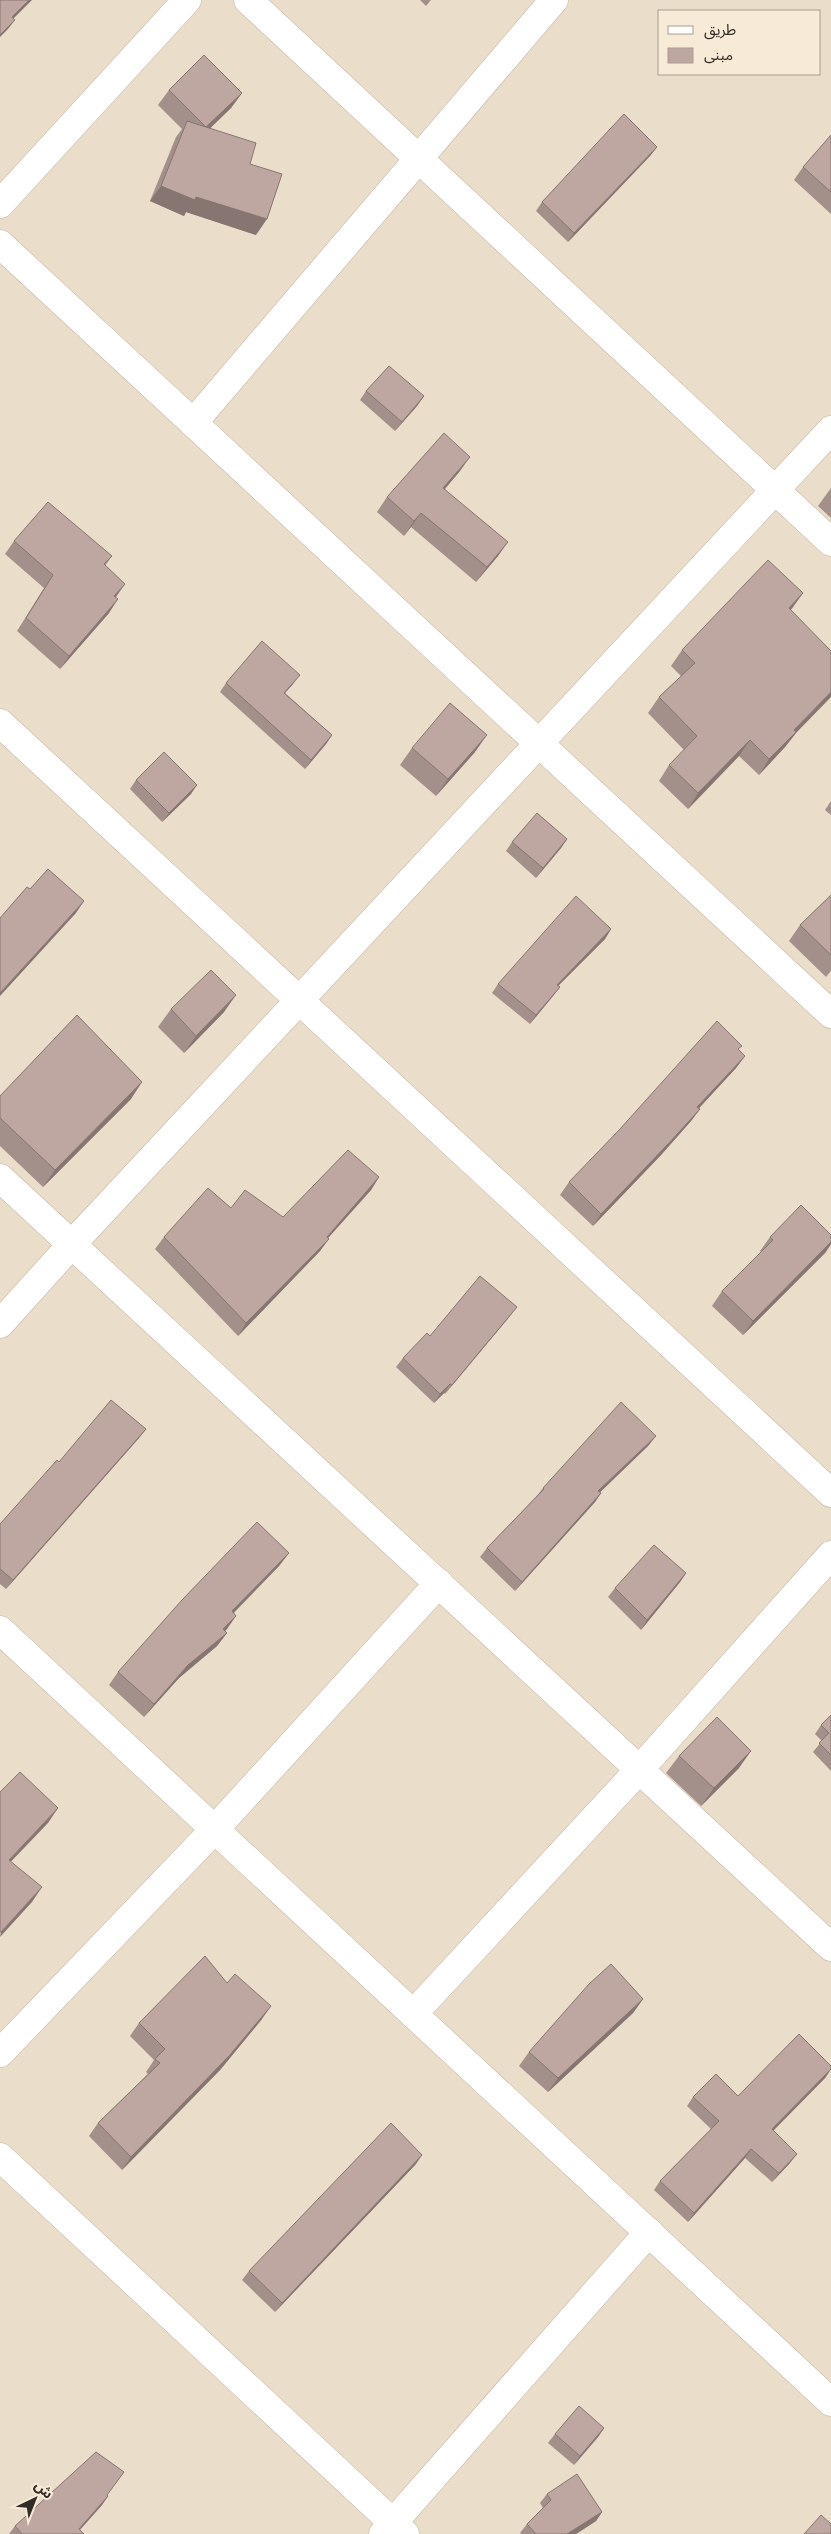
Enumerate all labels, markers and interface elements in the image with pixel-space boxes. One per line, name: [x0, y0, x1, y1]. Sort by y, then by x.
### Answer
legend: [658, 10, 821, 75]
text: طريق: [704, 20, 736, 40]
text: مبنى: [704, 45, 733, 64]
north arrow: [10, 2474, 60, 2524]
text: ش: [31, 2476, 57, 2502]

